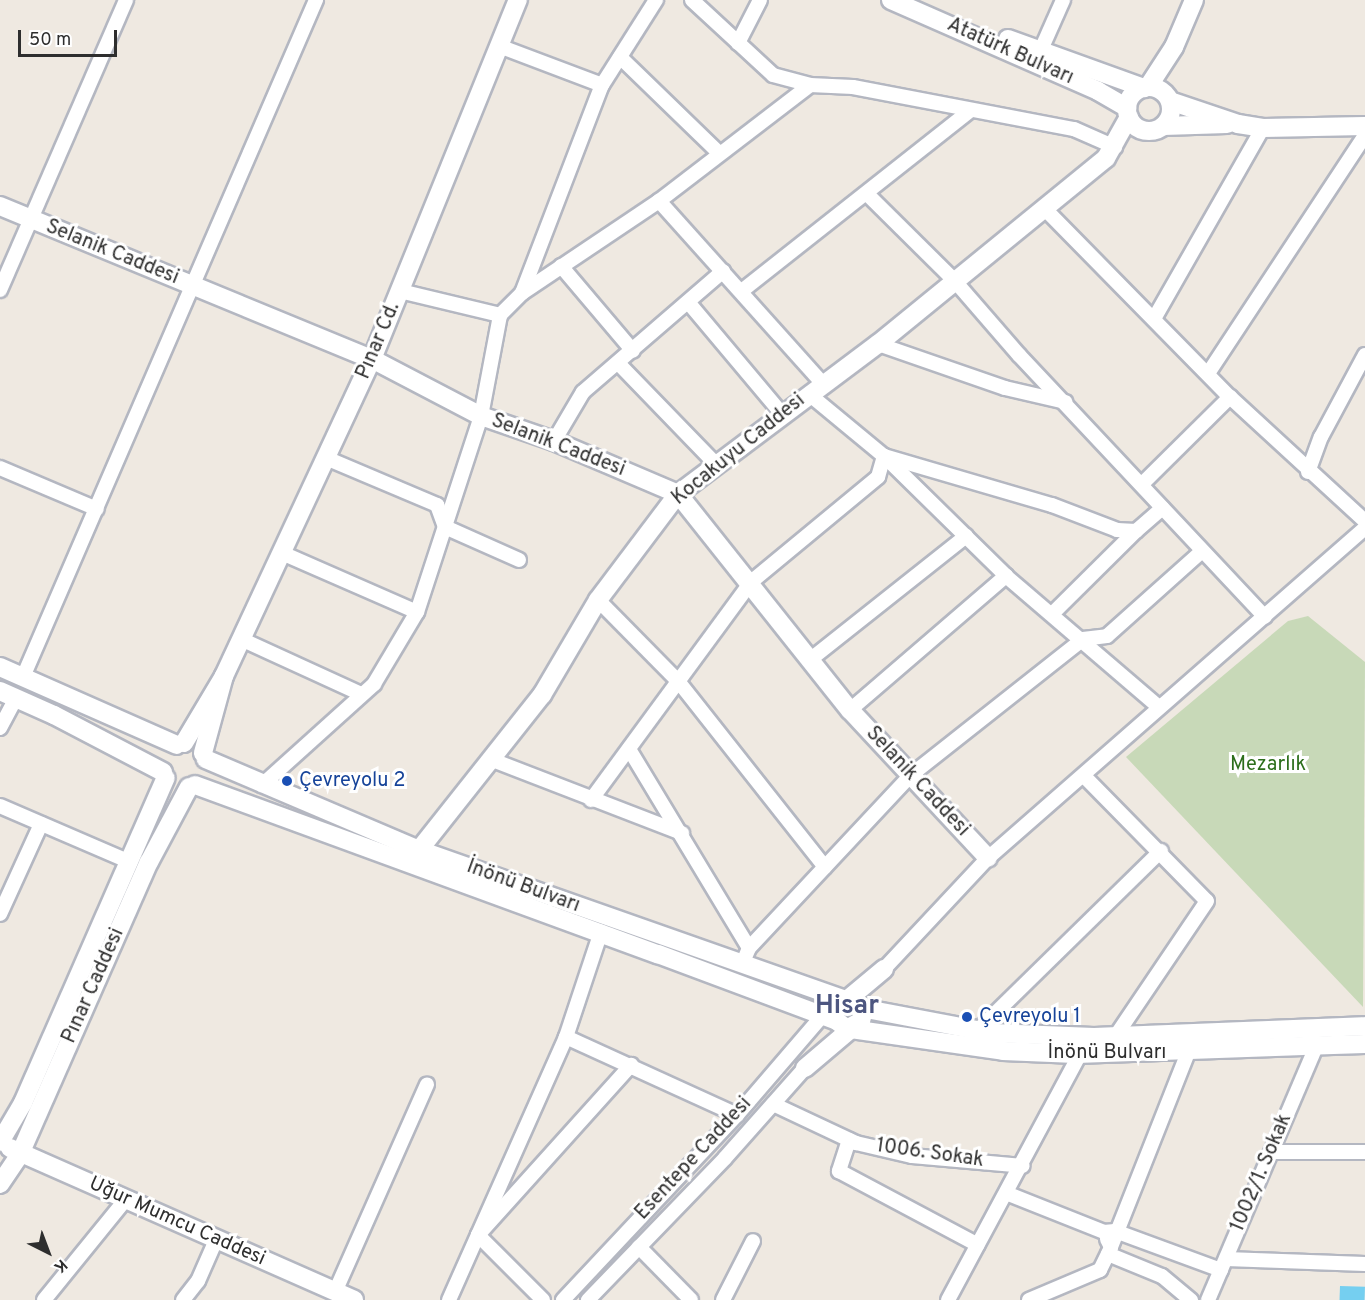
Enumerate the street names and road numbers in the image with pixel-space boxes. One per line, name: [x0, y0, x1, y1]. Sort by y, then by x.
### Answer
street label: Atatürk Bulvarı: [943, 13, 1077, 91]
street label: Selanik Caddesi: [42, 215, 182, 291]
street label: Pınar Cd.: [352, 299, 406, 383]
street label: Kocakuyu Caddesi: [668, 389, 810, 511]
street label: Selanik Caddesi: [488, 409, 628, 483]
street label: Selanik Caddesi: [860, 722, 974, 842]
street label: İnönü Bulvarı: [463, 855, 583, 919]
street label: Pınar Caddesi: [58, 925, 130, 1047]
street label: İnönü Bulvarı: [1048, 1041, 1166, 1065]
street label: Esentepe Caddesi: [631, 1093, 757, 1225]
street label: 1002/1. Sokak: [1226, 1111, 1298, 1235]
street label: 1006. Sokak: [875, 1135, 985, 1173]
street label: Uğur Mumcu Caddesi: [85, 1172, 269, 1272]

